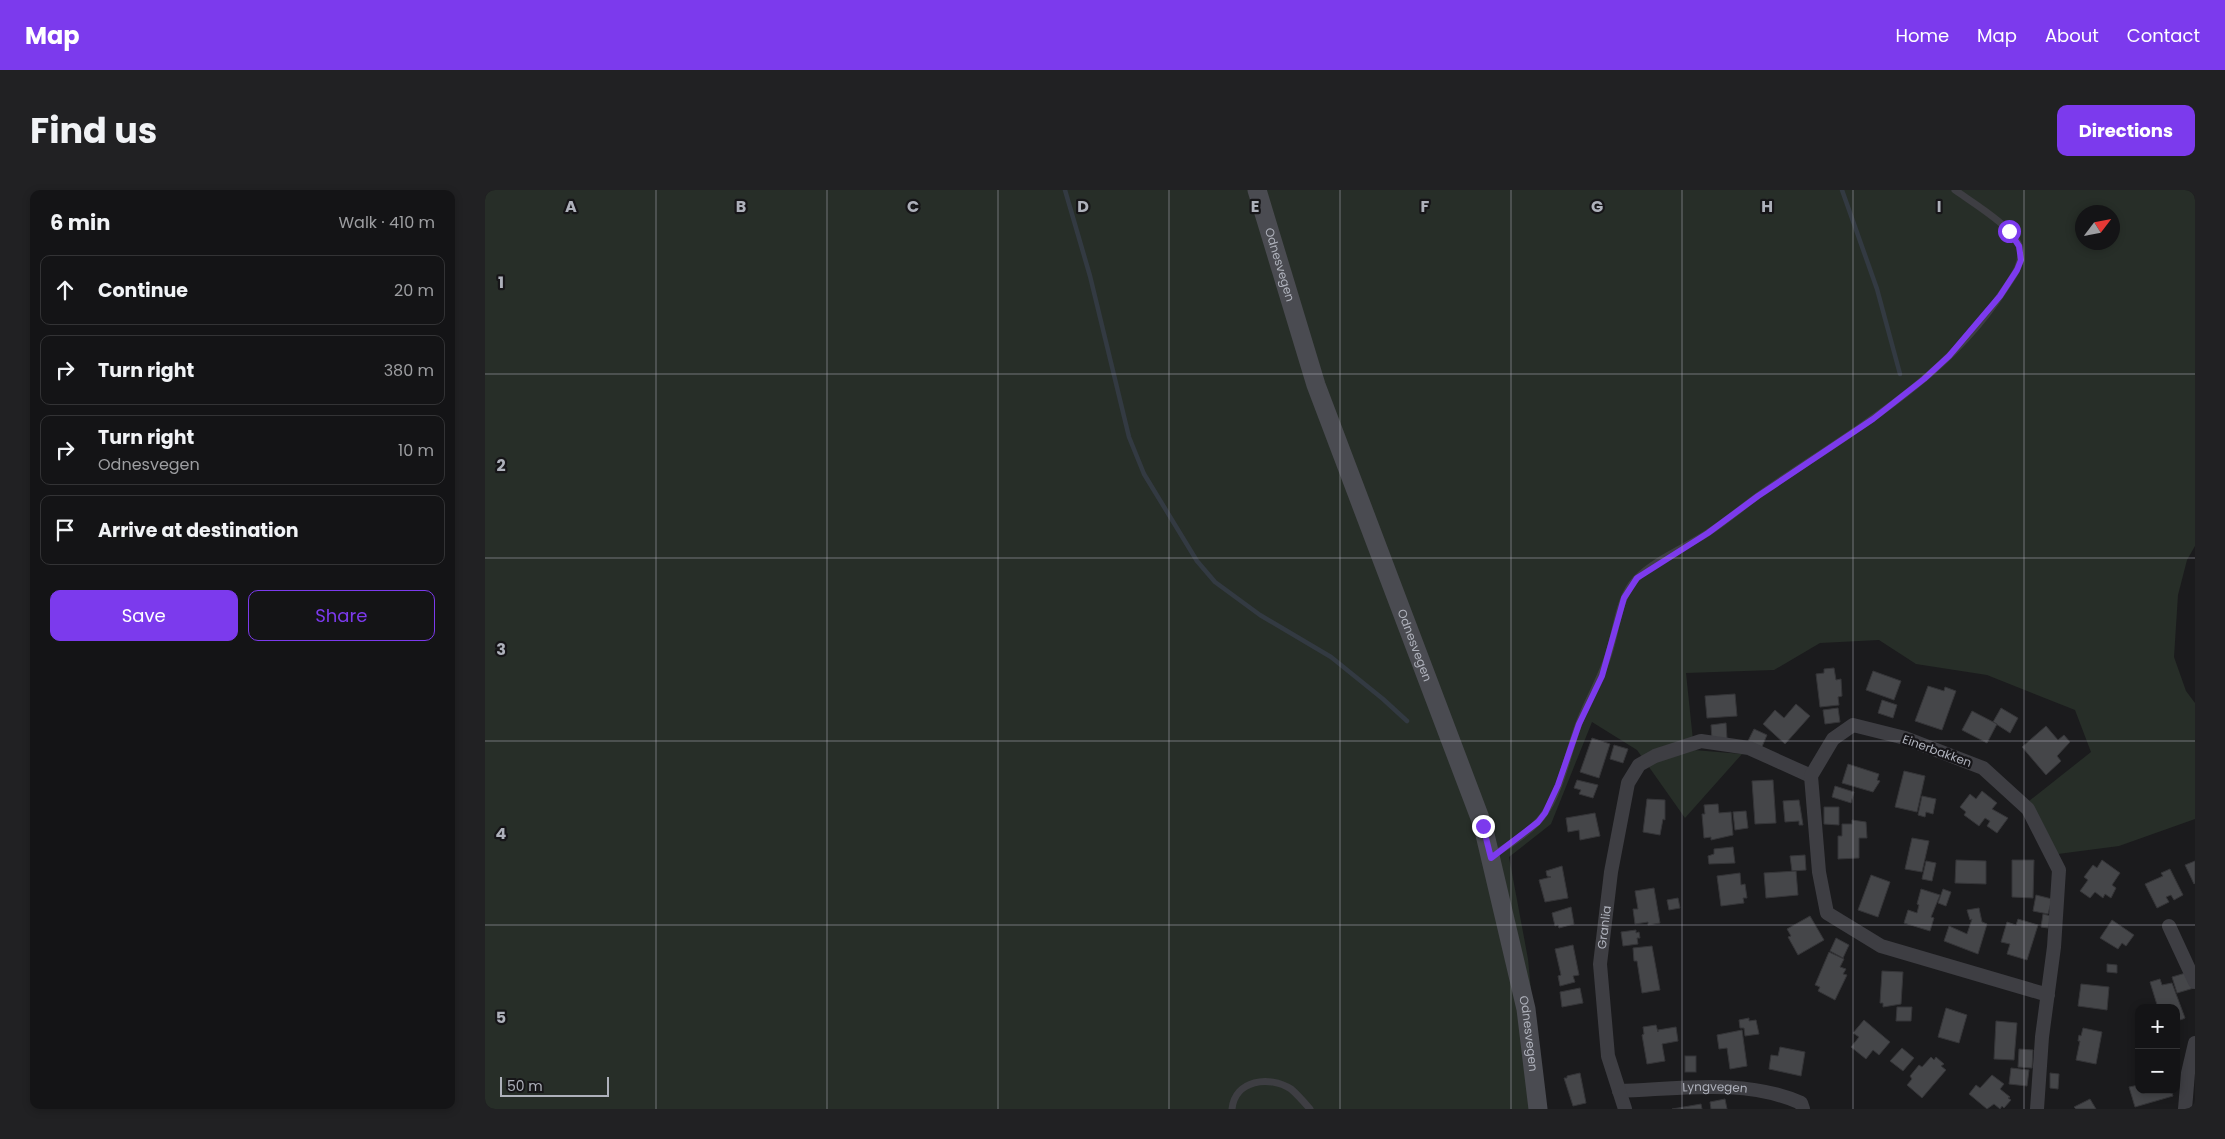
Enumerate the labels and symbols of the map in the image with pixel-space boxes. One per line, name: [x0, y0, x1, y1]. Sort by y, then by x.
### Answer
text: A: [565, 195, 577, 218]
text: B: [736, 195, 746, 218]
text: C: [907, 195, 919, 218]
text: D: [1077, 195, 1089, 218]
text: E: [1251, 195, 1259, 218]
text: F: [1421, 195, 1430, 218]
text: G: [1591, 195, 1603, 218]
text: H: [1761, 195, 1773, 218]
text: I: [1937, 195, 1941, 218]
north arrow: [2075, 205, 2120, 250]
route start: [1998, 220, 2021, 243]
street label: Odnesvegen: [1261, 225, 1299, 304]
text: 1: [498, 271, 504, 294]
text: 2: [496, 454, 506, 477]
street label: Odnesvegen: [1394, 606, 1436, 684]
text: 3: [496, 638, 506, 661]
street label: Einerbakken: [1900, 730, 1974, 771]
route end: [1472, 815, 1495, 838]
text: 4: [496, 822, 507, 845]
street label: Granlia: [1593, 905, 1615, 950]
street label: Odnesvegen: [1515, 994, 1542, 1072]
text: 5: [496, 1006, 506, 1029]
scale bar: [500, 1074, 609, 1097]
street label: Lyngvegen: [1682, 1078, 1748, 1097]

